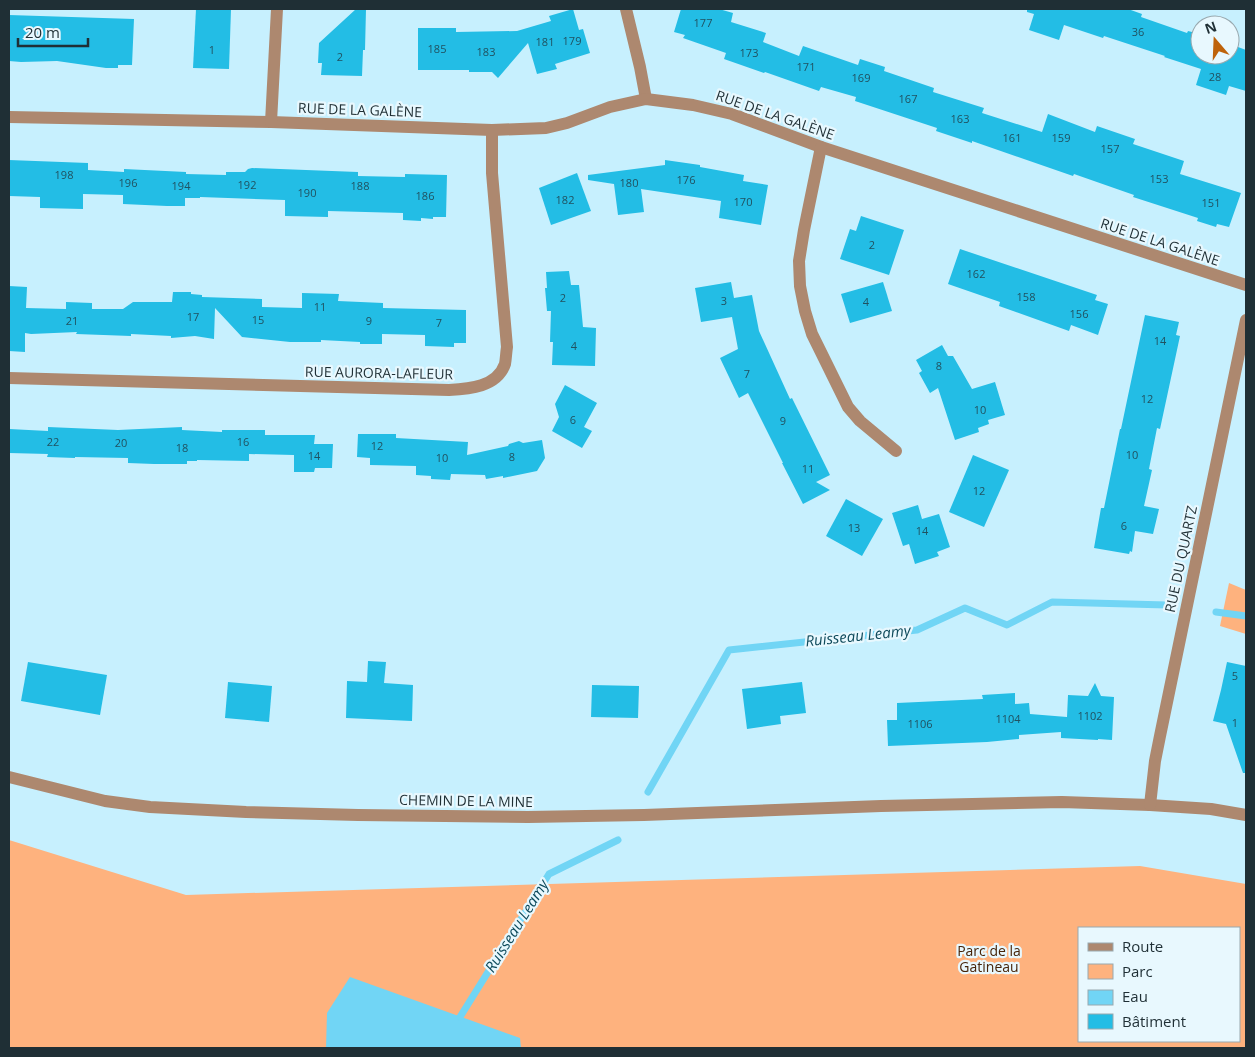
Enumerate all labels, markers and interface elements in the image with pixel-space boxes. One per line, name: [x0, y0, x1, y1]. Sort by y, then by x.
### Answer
scale bar: [18, 15, 88, 47]
house number: 177: [694, 15, 712, 30]
north arrow: [1190, 15, 1240, 65]
text: N: [1202, 16, 1219, 38]
text: 20 m: [25, 22, 60, 42]
house number: 36: [1132, 24, 1144, 39]
house number: 179: [563, 33, 581, 48]
house number: 181: [536, 34, 554, 49]
house number: 185: [428, 41, 446, 56]
house number: 1: [209, 42, 215, 57]
house number: 183: [477, 44, 495, 59]
house number: 173: [740, 45, 758, 60]
house number: 2: [337, 49, 343, 64]
house number: 171: [797, 59, 815, 74]
house number: 28: [1209, 69, 1221, 84]
house number: 169: [852, 70, 870, 85]
street label: RUE DE LA GALÈNE: [713, 85, 837, 144]
house number: 167: [899, 91, 917, 106]
street label: RUE DE LA GALÈNE: [298, 98, 422, 121]
house number: 163: [951, 111, 969, 126]
house number: 161: [1003, 130, 1021, 145]
house number: 159: [1052, 130, 1070, 145]
house number: 157: [1101, 141, 1119, 156]
house number: 198: [55, 167, 73, 182]
house number: 153: [1150, 171, 1168, 186]
house number: 176: [677, 172, 695, 187]
house number: 196: [119, 175, 137, 190]
house number: 180: [620, 175, 638, 190]
house number: 192: [238, 177, 256, 192]
house number: 194: [172, 178, 191, 193]
house number: 188: [351, 178, 369, 193]
house number: 190: [298, 185, 316, 200]
house number: 186: [416, 188, 434, 203]
house number: 182: [556, 192, 574, 207]
house number: 170: [734, 194, 752, 209]
house number: 151: [1202, 195, 1220, 210]
street label: RUE DE LA GALÈNE: [1098, 213, 1222, 270]
house number: 2: [869, 237, 875, 252]
house number: 162: [967, 266, 985, 281]
house number: 158: [1017, 289, 1035, 304]
house number: 2: [560, 290, 566, 305]
house number: 3: [721, 293, 727, 308]
house number: 4: [863, 294, 870, 309]
house number: 11: [314, 299, 326, 314]
house number: 156: [1070, 306, 1088, 321]
house number: 17: [187, 309, 199, 324]
house number: 15: [252, 312, 264, 327]
house number: 21: [66, 313, 78, 328]
house number: 9: [366, 313, 372, 328]
house number: 7: [436, 315, 442, 330]
house number: 14: [1154, 333, 1167, 348]
house number: 4: [571, 338, 578, 353]
house number: 8: [936, 358, 942, 373]
street label: RUE AURORA-LAFLEUR: [305, 362, 454, 383]
house number: 7: [744, 366, 750, 381]
house number: 12: [1141, 391, 1153, 406]
house number: 10: [974, 402, 986, 417]
house number: 6: [570, 412, 576, 427]
house number: 9: [780, 413, 786, 428]
house number: 22: [47, 434, 59, 449]
house number: 16: [237, 434, 249, 449]
house number: 20: [115, 435, 127, 450]
house number: 12: [371, 438, 383, 453]
house number: 18: [176, 440, 188, 455]
house number: 10: [1126, 447, 1138, 462]
house number: 14: [308, 448, 321, 463]
house number: 8: [509, 449, 515, 464]
house number: 10: [436, 450, 448, 465]
house number: 11: [802, 461, 814, 476]
house number: 12: [973, 483, 985, 498]
street label: RUE DU QUARTZ: [1160, 504, 1201, 614]
house number: 6: [1121, 518, 1127, 533]
house number: 13: [848, 520, 860, 535]
house number: 14: [916, 523, 929, 538]
water label: Ruisseau Leamy: [804, 619, 913, 650]
house number: 5: [1232, 668, 1238, 683]
house number: 1102: [1077, 708, 1103, 723]
house number: 1104: [995, 711, 1021, 726]
house number: 1: [1232, 715, 1238, 730]
house number: 1106: [907, 716, 933, 731]
street label: CHEMIN DE LA MINE: [399, 790, 533, 811]
water label: Ruisseau Leamy: [480, 874, 553, 976]
legend: [1078, 927, 1240, 1042]
text: Route: [1122, 936, 1163, 956]
park label: Parc de la Gatineau: [957, 941, 1021, 976]
text: Parc: [1122, 961, 1153, 981]
text: Eau: [1122, 986, 1148, 1006]
text: Bâtiment: [1122, 1011, 1186, 1031]

